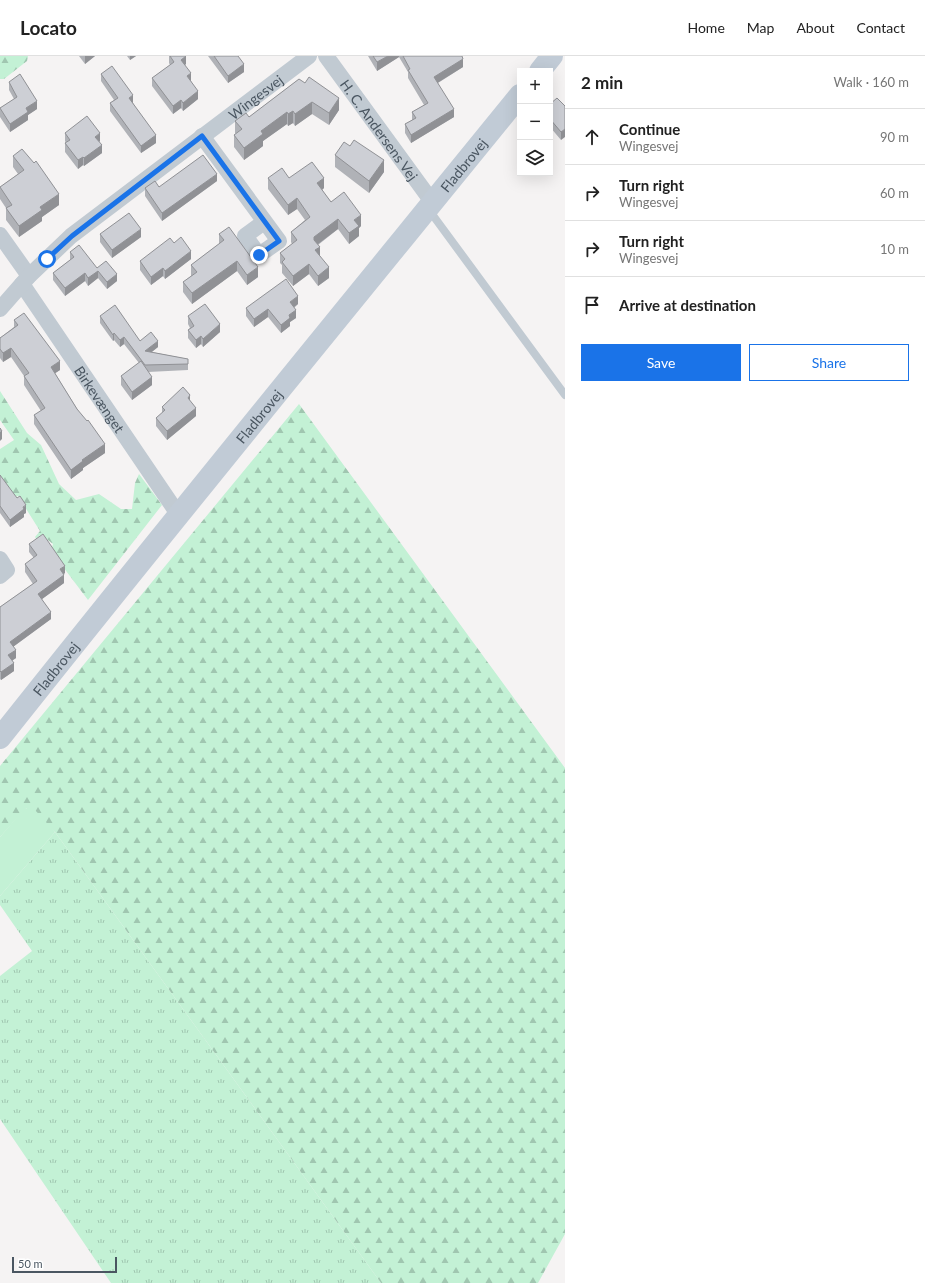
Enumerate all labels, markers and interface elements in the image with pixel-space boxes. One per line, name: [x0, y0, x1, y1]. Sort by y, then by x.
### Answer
text: Locato: [20, 16, 77, 39]
text: Home: [687, 19, 725, 36]
text: Map: [747, 19, 774, 36]
text: About: [796, 19, 834, 36]
text: Contact: [856, 19, 905, 36]
map controls: [517, 68, 553, 176]
button: +: [517, 68, 553, 104]
street label: Wingesvej: [225, 71, 286, 123]
text: 2 min: [581, 72, 623, 93]
text: Walk · 160 m: [833, 74, 909, 90]
street label: H. C. Andersens Vej: [337, 76, 422, 183]
button: −: [517, 104, 553, 140]
text: Continue: [619, 120, 680, 138]
icon: ahead: [581, 126, 603, 148]
text: 90 m: [880, 129, 909, 145]
street label: Fladbrovej: [436, 135, 490, 195]
text: Wingesvej: [619, 138, 678, 154]
button: layers: [517, 140, 553, 176]
text: Turn right: [619, 176, 684, 194]
icon: right: [581, 182, 603, 204]
text: 60 m: [880, 185, 909, 201]
text: Wingesvej: [619, 194, 678, 210]
text: Turn right: [619, 232, 684, 250]
icon: right: [581, 238, 603, 260]
text: 10 m: [880, 241, 909, 257]
route end: [250, 246, 268, 264]
route start: [38, 250, 56, 268]
text: Wingesvej: [619, 250, 678, 266]
icon: arrive: [581, 294, 603, 316]
text: Arrive at destination: [619, 296, 756, 314]
button: Save: [581, 344, 741, 381]
button: Share: [749, 344, 909, 381]
street label: Birkevænget: [71, 362, 129, 436]
street label: Fladbrovej: [232, 386, 285, 446]
street label: Fladbrovej: [29, 638, 82, 699]
scale bar: [12, 1255, 117, 1274]
text: 50 m: [18, 1257, 43, 1270]

